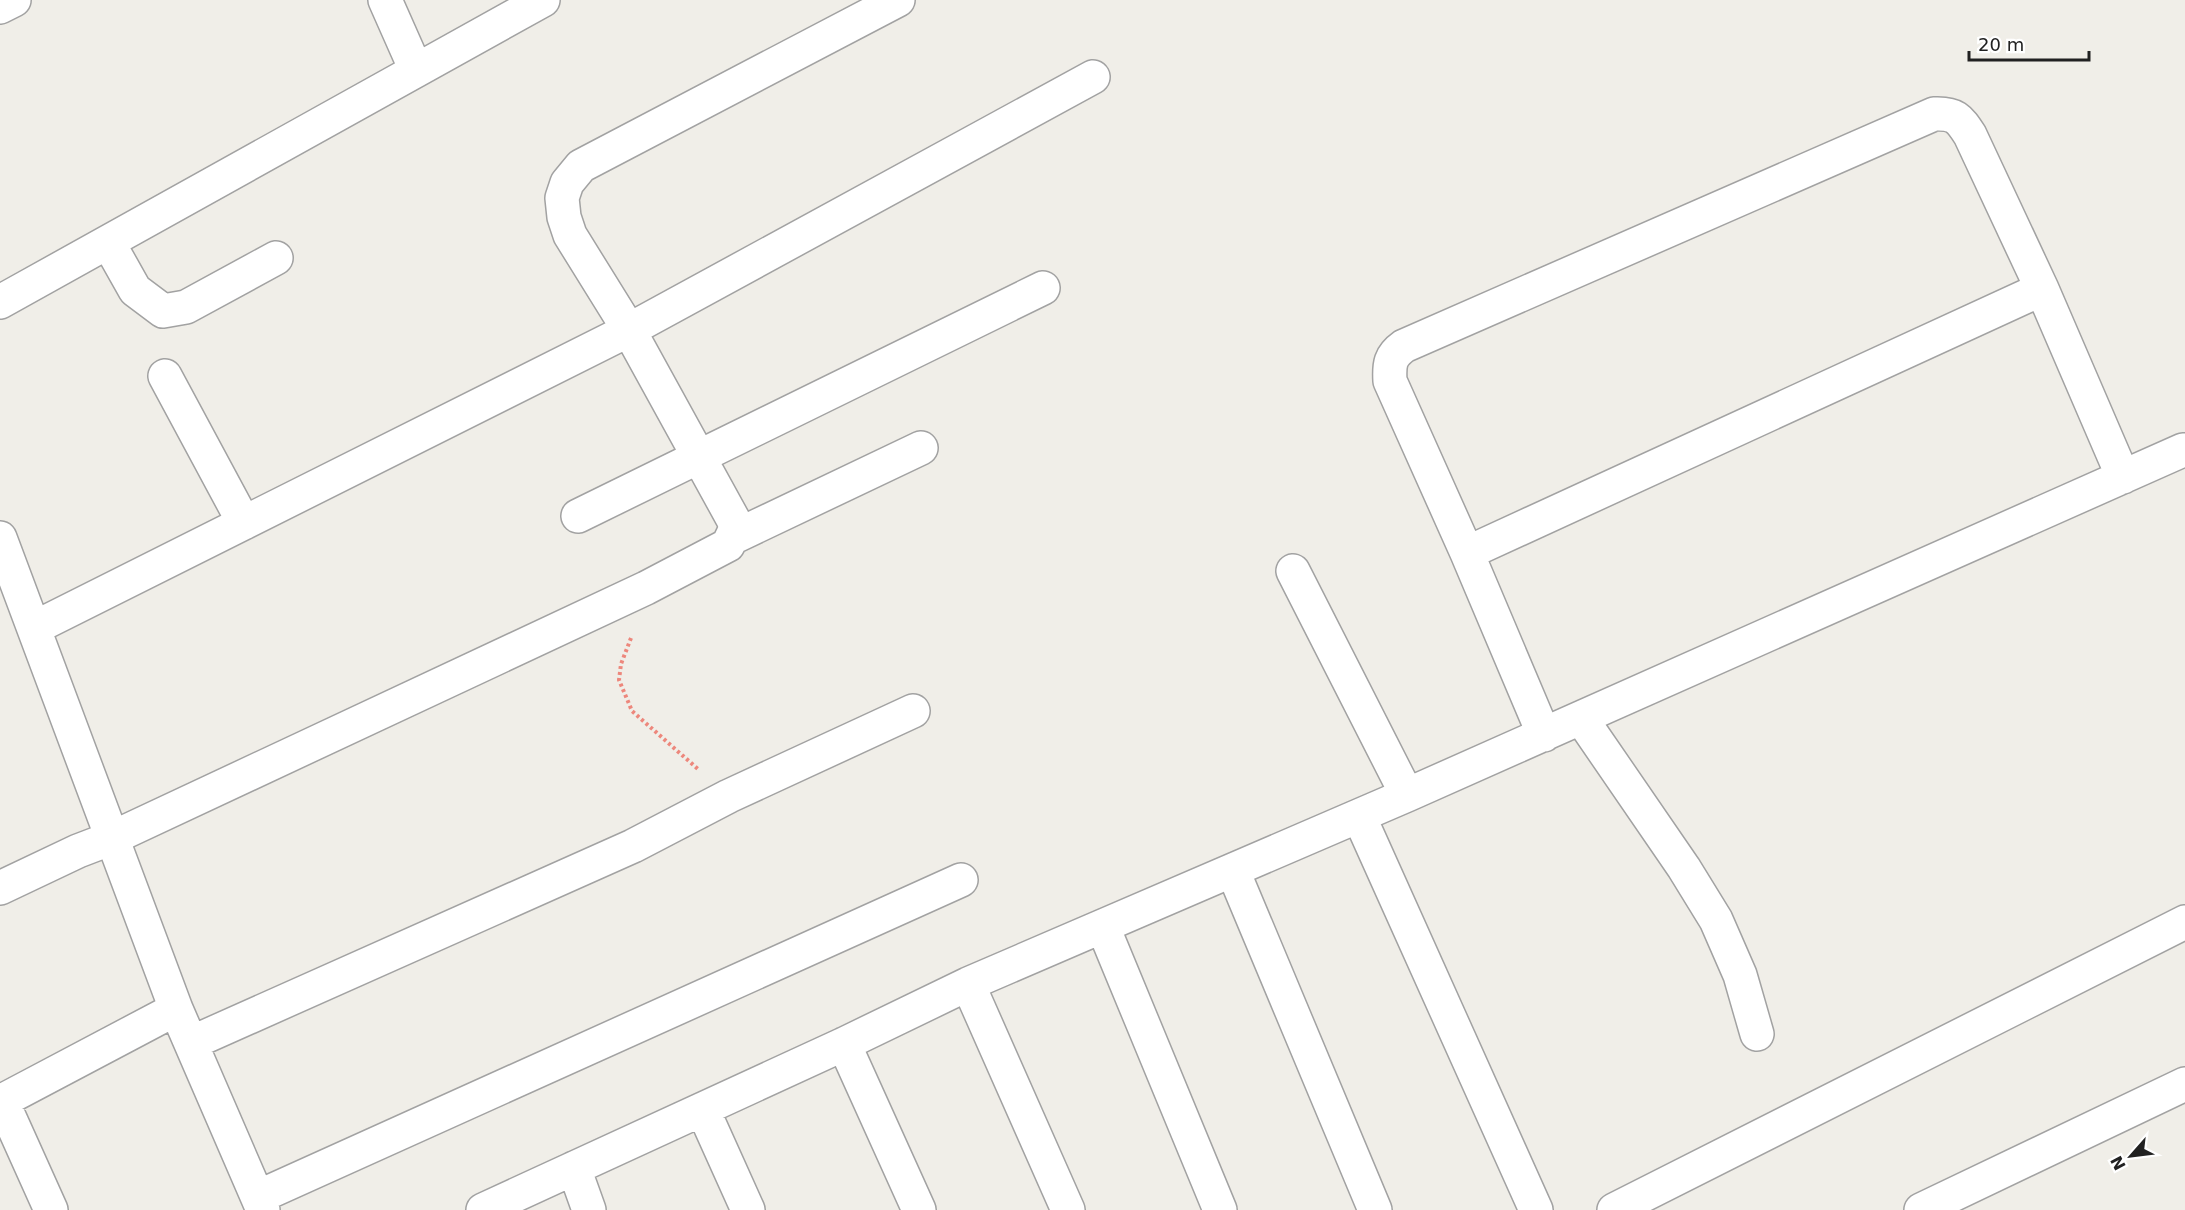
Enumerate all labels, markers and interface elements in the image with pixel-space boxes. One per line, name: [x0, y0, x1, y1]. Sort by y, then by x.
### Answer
scale bar: [1969, 24, 2089, 62]
text: 20 m: [1978, 34, 2024, 55]
north arrow: [2101, 1126, 2161, 1186]
text: N: [2107, 1152, 2130, 1173]

